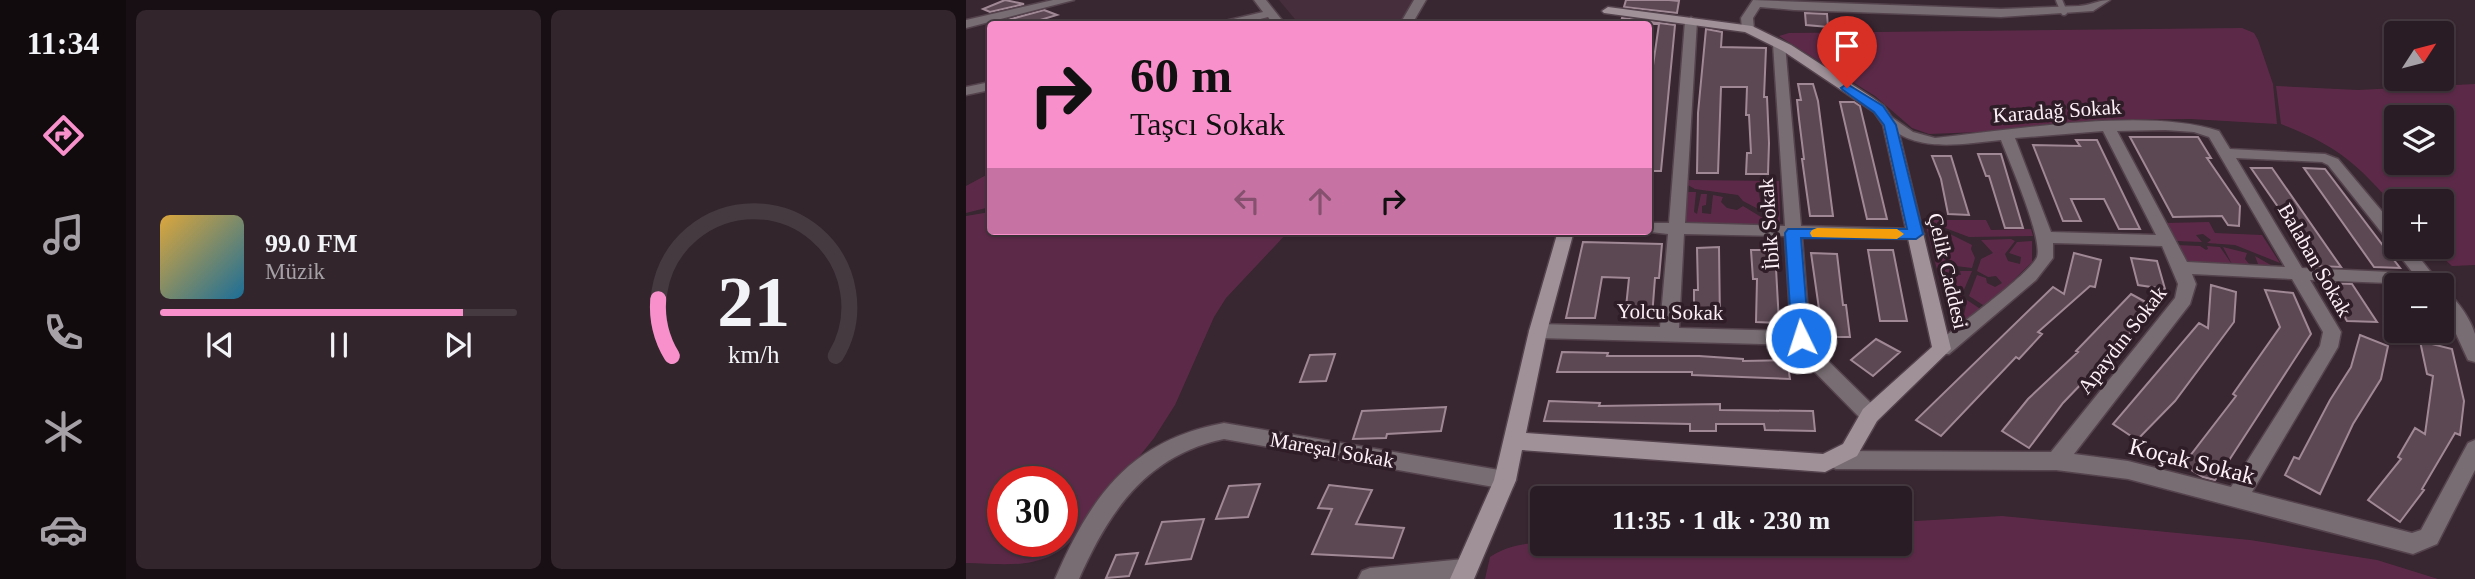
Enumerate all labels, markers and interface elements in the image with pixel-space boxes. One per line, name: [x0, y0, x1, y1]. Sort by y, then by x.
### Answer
pin: [1817, 16, 1877, 88]
north arrow: [2384, 21, 2454, 91]
map controls: [2384, 21, 2454, 343]
text: 11:34: [27, 25, 99, 61]
icon: arrive: [1828, 27, 1866, 65]
text: 60 m: [1130, 48, 1232, 103]
icon: right: [1015, 49, 1106, 140]
street label: Karadağ Sokak: [1992, 94, 2123, 127]
button: layers: [2384, 105, 2454, 175]
text: Taşcı Sokak: [1130, 106, 1285, 142]
icon: directions: [39, 111, 88, 160]
street label: İbik Sokak: [1754, 177, 1784, 271]
icon: left: [1228, 182, 1266, 220]
icon: ahead: [1301, 182, 1339, 220]
icon: right: [1374, 182, 1412, 220]
button: +: [2384, 189, 2454, 259]
street label: Balaban Sokak: [2273, 199, 2357, 321]
icon: music: [39, 210, 88, 259]
street label: Çelik Caddesi: [1923, 211, 1973, 332]
text: 99.0 FM: [265, 229, 357, 258]
text: Müzik: [265, 259, 325, 284]
text: 21: [717, 261, 790, 342]
button: −: [2384, 273, 2454, 343]
street label: Apaydın Sokak: [2073, 281, 2172, 399]
street label: Yolcu Sokak: [1616, 299, 1724, 325]
position arrow: [1764, 301, 1838, 375]
icon: phone: [39, 308, 88, 357]
icon: previous: [201, 326, 239, 364]
icon: pause: [320, 326, 358, 364]
icon: next: [439, 326, 477, 364]
text: km/h: [728, 340, 780, 367]
icon: climate: [39, 407, 88, 456]
street label: Mareşal Sokak: [1268, 427, 1396, 473]
street label: Koçak Sokak: [2126, 433, 2258, 489]
speed limit sign: 30: [987, 466, 1078, 557]
icon: car: [39, 505, 88, 554]
text: 11:35 · 1 dk · 230 m: [1612, 506, 1830, 535]

